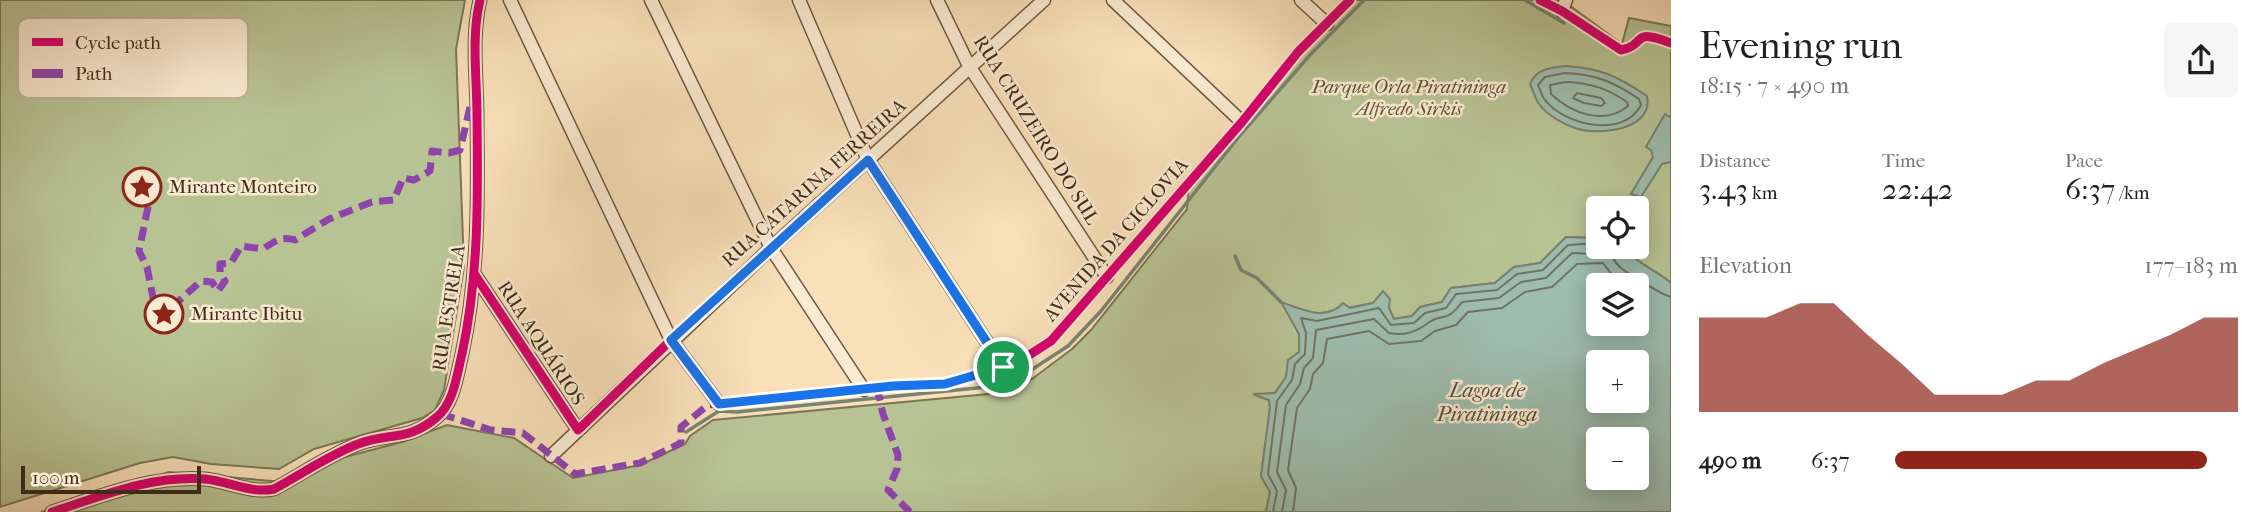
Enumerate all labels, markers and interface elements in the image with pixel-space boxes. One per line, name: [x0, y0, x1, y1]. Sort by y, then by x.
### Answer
legend: [18, 18, 248, 98]
text: Evening run: [1699, 23, 1902, 68]
button: share: [2164, 23, 2238, 97]
street label: RUA CRUZEIRO DO SUL: [969, 31, 1104, 229]
text: Cycle path: [75, 32, 161, 54]
text: Path: [75, 63, 113, 85]
text: 18:15 · 7 × 490 m: [1699, 72, 1849, 99]
park label: Parque Orla Piratininga Alfredo Sirkis: [1311, 76, 1506, 120]
street label: RUA CATARINA FERREIRA: [718, 94, 911, 271]
text: Distance: [1699, 150, 1770, 172]
text: Time: [1882, 150, 1925, 172]
text: Pace: [2065, 150, 2103, 172]
street label: AVENIDA DA CICLOVIA: [1039, 153, 1193, 327]
place icon: Mirante Monteiro: [121, 166, 163, 208]
text: 3.43: [1699, 172, 1748, 207]
text: 22:42: [1882, 172, 1953, 207]
text: 6:37: [2065, 172, 2115, 207]
place label: Mirante Monteiro: [169, 176, 317, 198]
text: km: [1748, 182, 1778, 204]
text: /km: [2115, 182, 2150, 204]
map controls: [1586, 196, 1649, 490]
button: locate: [1586, 196, 1649, 259]
street label: RUA ESTRELA: [428, 242, 470, 373]
text: Elevation: [1699, 252, 1792, 279]
text: 177–183 m: [2144, 252, 2238, 279]
button: layers: [1586, 273, 1649, 336]
street label: RUA AQUÁRIOS: [493, 277, 589, 409]
place icon: Mirante Ibitu: [143, 293, 185, 335]
place label: Mirante Ibitu: [191, 303, 303, 325]
pin: [973, 337, 1033, 397]
icon: arrive: [984, 348, 1022, 386]
button: +: [1586, 350, 1649, 413]
water label: Lagoa de Piratininga: [1436, 378, 1537, 426]
button: −: [1586, 427, 1649, 490]
text: 490 m: [1699, 447, 1761, 474]
text: 6:37: [1811, 447, 1850, 474]
scale bar: [21, 463, 201, 495]
text: 100 m: [32, 467, 80, 489]

